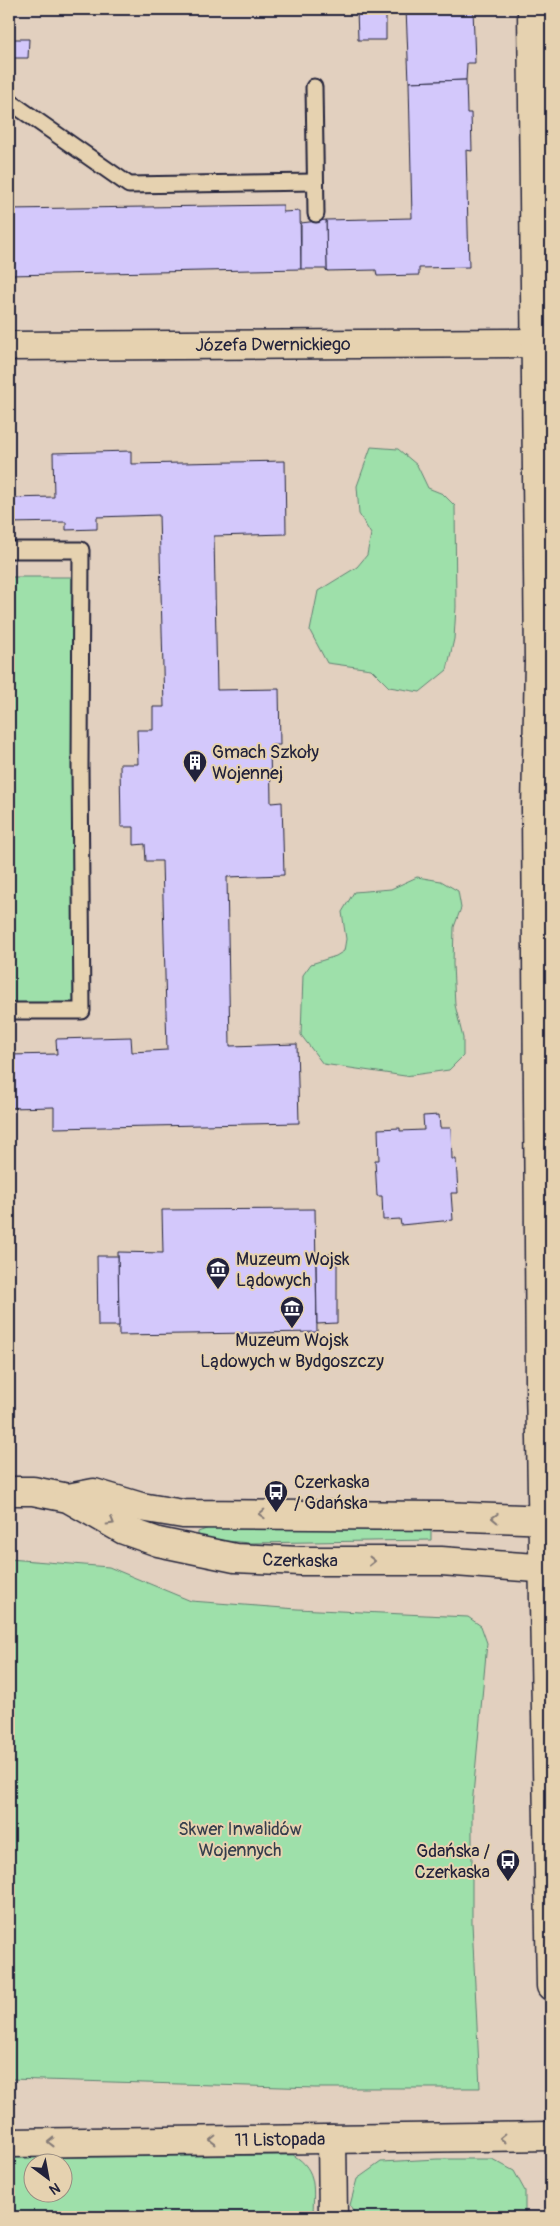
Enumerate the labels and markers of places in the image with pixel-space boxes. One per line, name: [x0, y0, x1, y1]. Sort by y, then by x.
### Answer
place label: Gmach Szkoły Wojennej: [212, 741, 319, 785]
building icon: Gmach Szkoły Wojennej: [182, 749, 208, 783]
place label: Muzeum Wojsk Lądowych: [236, 1248, 350, 1292]
museum icon: Muzeum Wojsk Lądowych: [205, 1256, 231, 1290]
museum icon: Muzeum Wojsk Lądowych w Bydgoszczy: [279, 1295, 305, 1329]
place label: Muzeum Wojsk Lądowych w Bydgoszczy: [200, 1329, 384, 1373]
place label: Czerkaska / Gdańska: [294, 1471, 370, 1515]
bus stop icon: Czerkaska / Gdańska: [263, 1479, 289, 1513]
place label: Gdańska / Czerkaska: [414, 1840, 490, 1884]
bus stop icon: Gdańska / Czerkaska: [495, 1848, 521, 1882]

